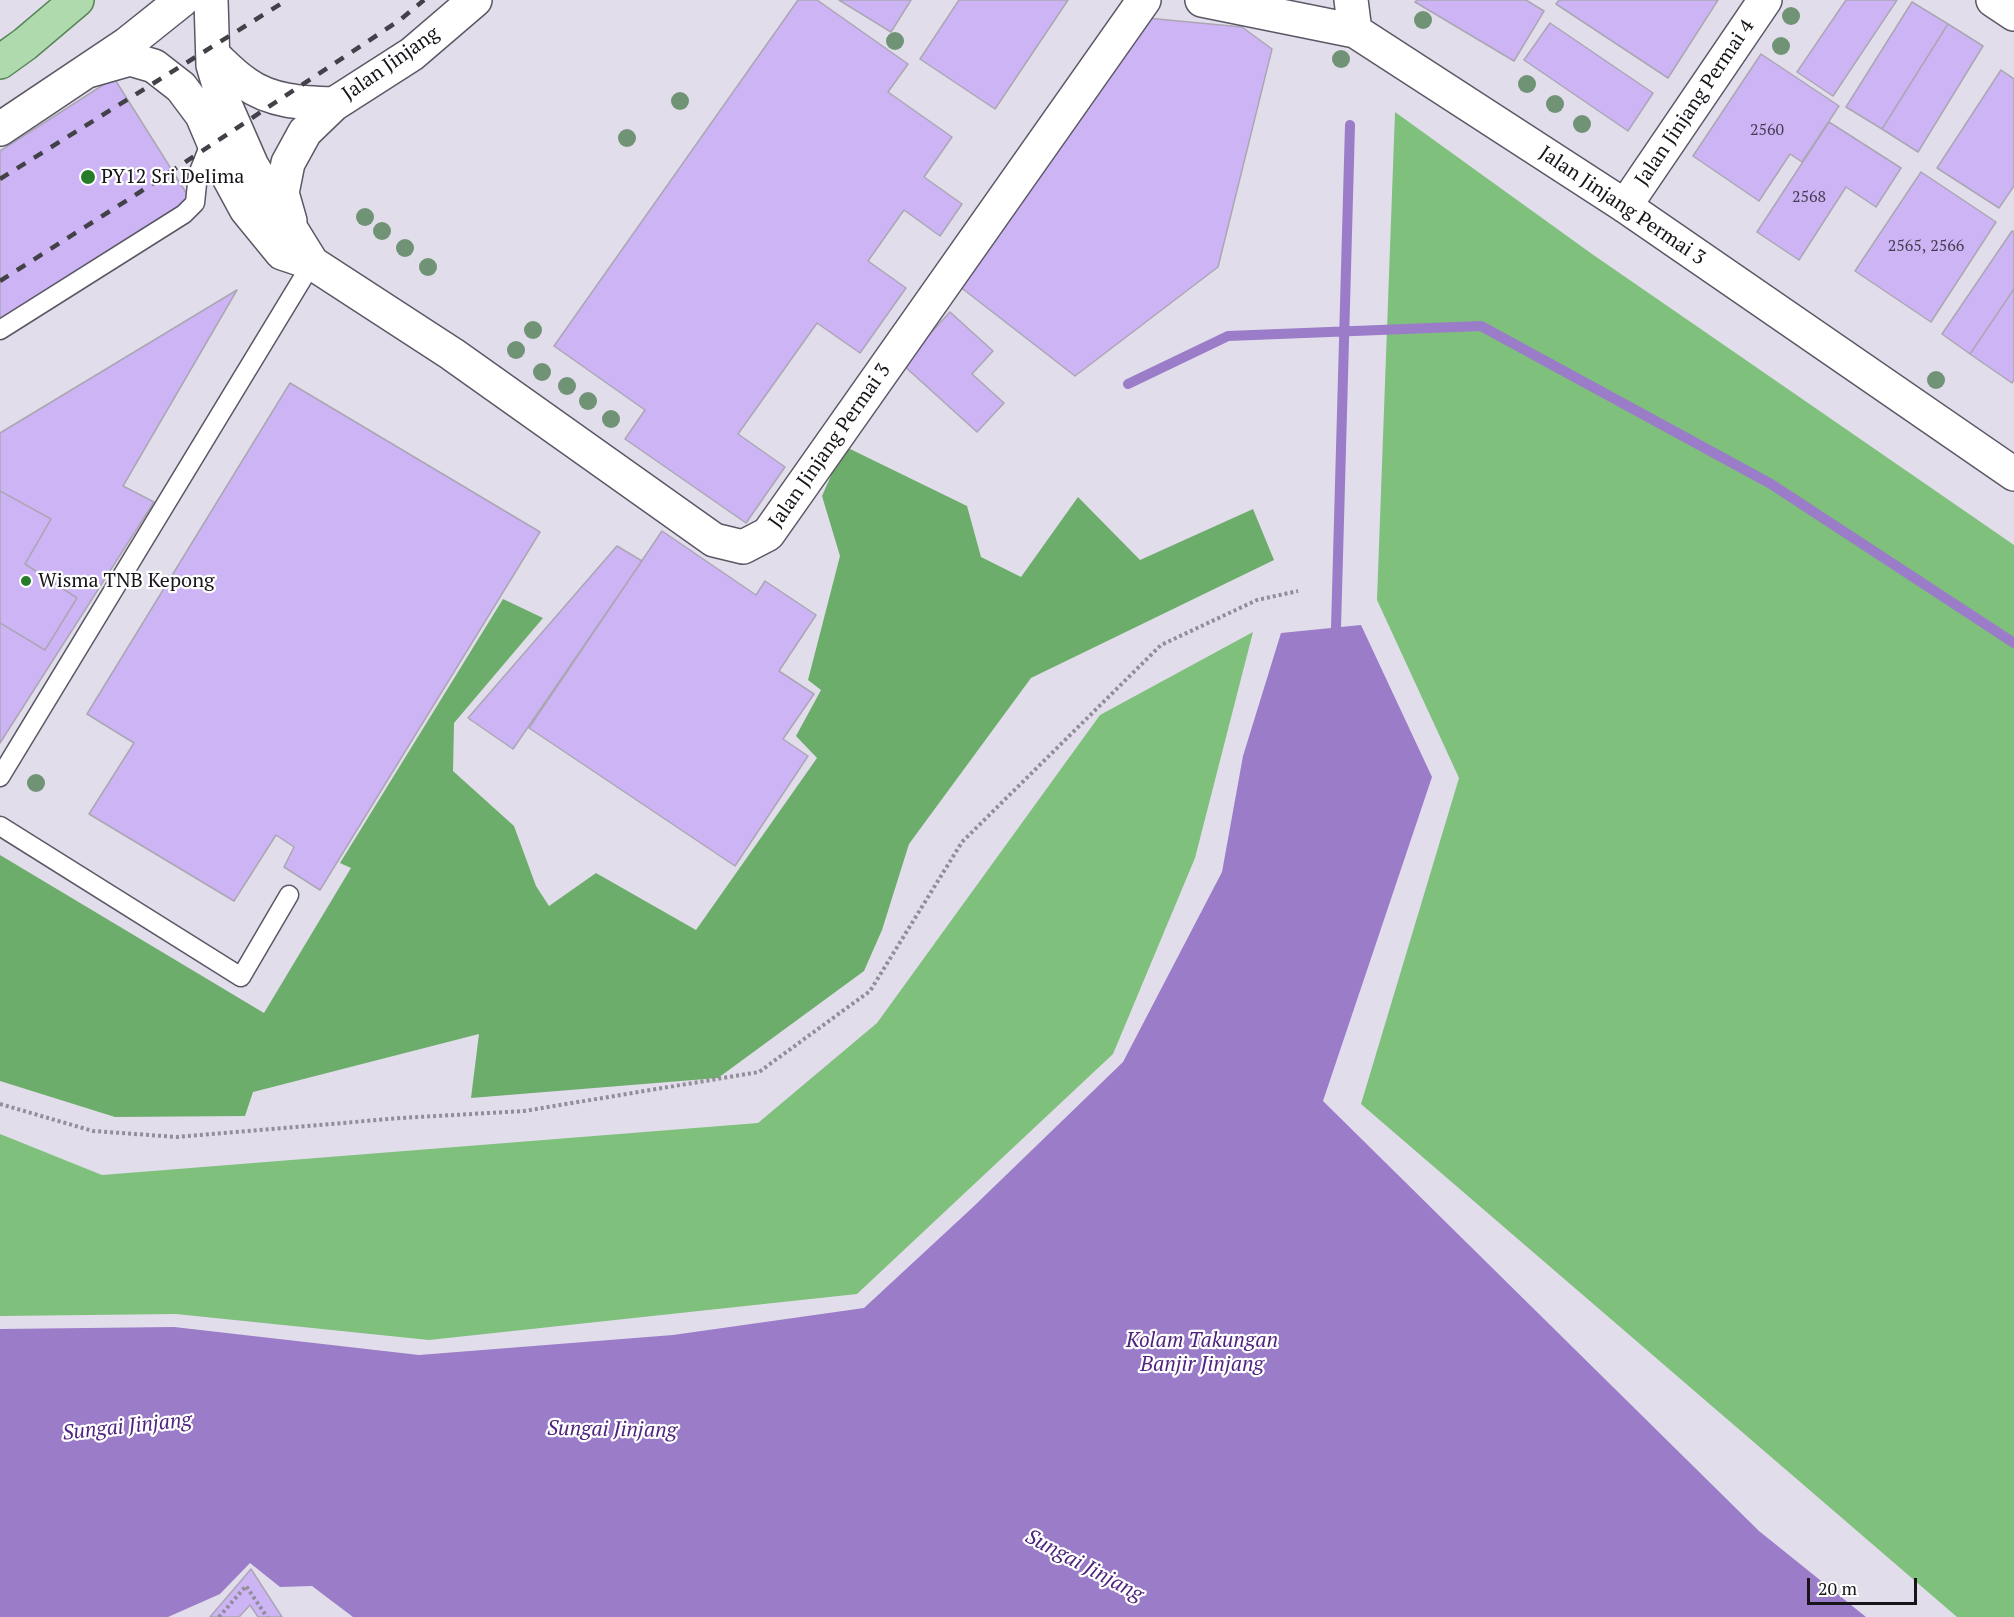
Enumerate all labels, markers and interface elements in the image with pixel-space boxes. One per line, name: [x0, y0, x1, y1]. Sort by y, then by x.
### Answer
street label: Jalan Jinjang Permai 4: [1630, 15, 1760, 191]
street label: Jalan Jinjang: [338, 22, 444, 106]
house number: 2560: [1750, 120, 1784, 140]
street label: Jalan Jinjang Permai 3: [1534, 141, 1710, 271]
place label: PY12 Sri Delima: [101, 165, 244, 189]
marker: PY12 Sri Delima: [79, 168, 97, 186]
house number: 2568: [1792, 187, 1826, 207]
house number: 2565, 2566: [1888, 236, 1964, 256]
street label: Jalan Jinjang Permai 3: [764, 359, 896, 533]
place label: Wisma TNB Kepong: [38, 569, 215, 593]
marker: Wisma TNB Kepong: [19, 574, 33, 588]
water label: Kolam Takungan Banjir Jinjang: [1126, 1328, 1278, 1378]
water label: Sungai Jinjang: [61, 1408, 193, 1446]
water label: Sungai Jinjang: [547, 1416, 677, 1444]
water label: Sungai Jinjang: [1021, 1524, 1147, 1608]
scale bar: [1810, 1566, 1920, 1604]
text: 20 m: [1818, 1576, 1857, 1600]

